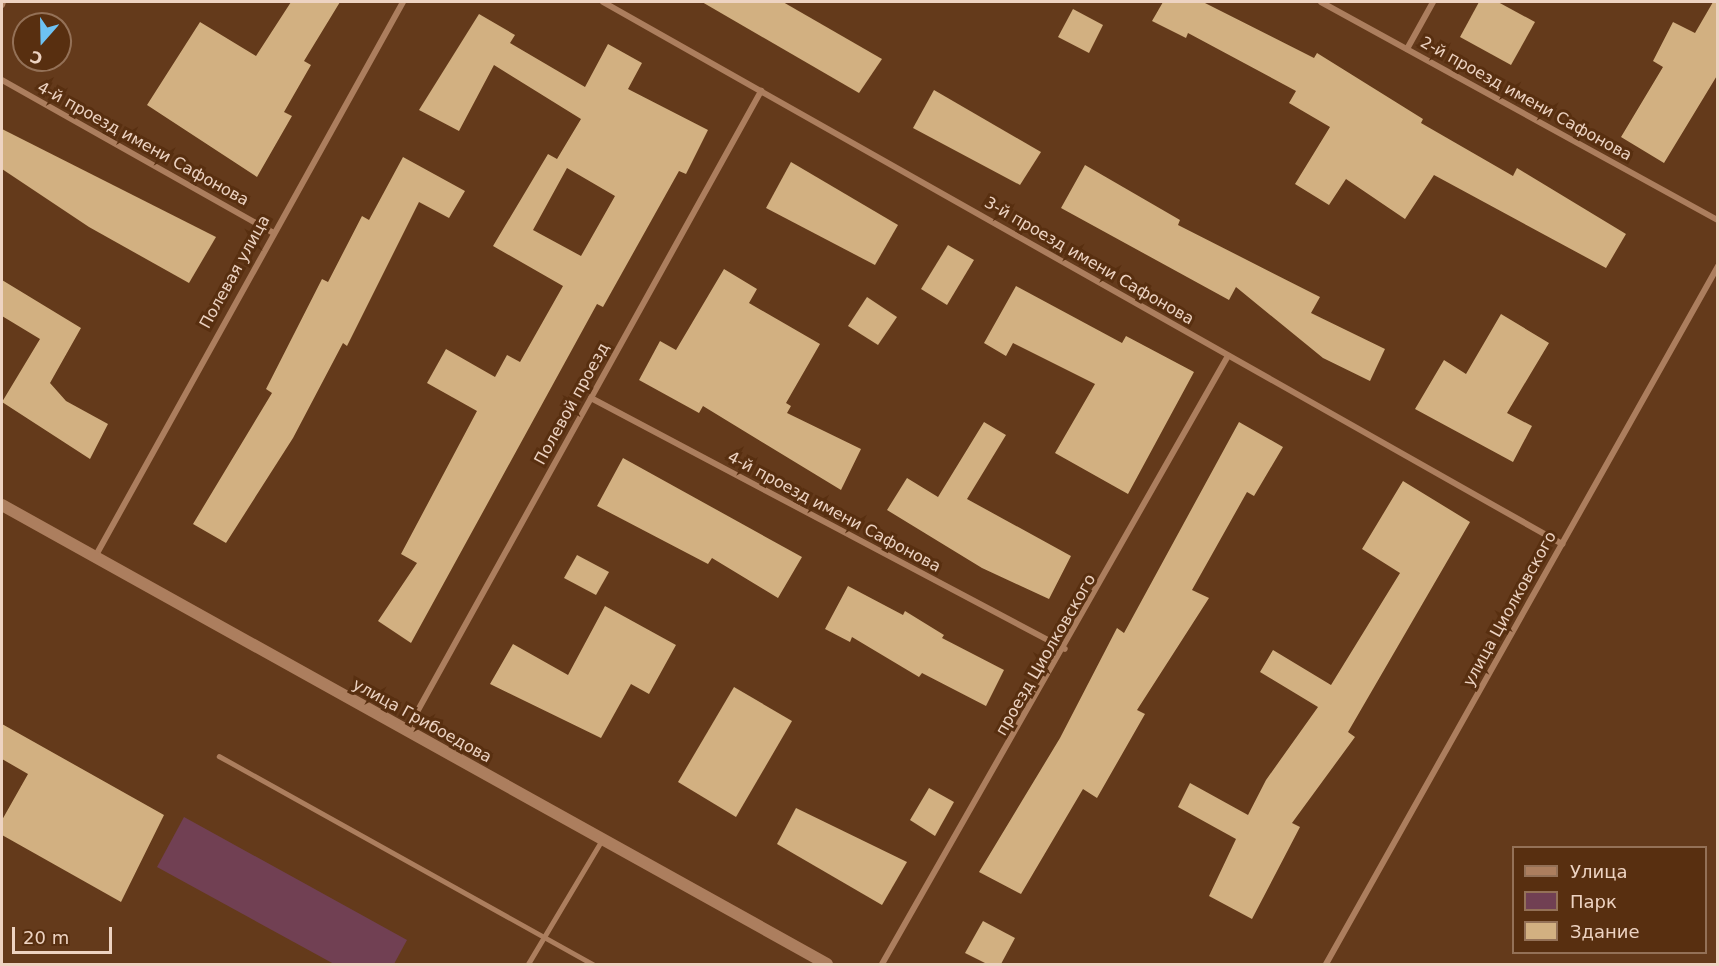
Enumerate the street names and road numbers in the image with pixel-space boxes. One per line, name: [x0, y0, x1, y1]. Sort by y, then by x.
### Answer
street label: 2-й проезд имени Сафонова: [1417, 33, 1635, 165]
street label: 4-й проезд имени Сафонова: [34, 78, 252, 210]
street label: 3-й проезд имени Сафонова: [981, 193, 1197, 329]
street label: Полевая улица: [196, 212, 274, 332]
street label: Полевой проезд: [531, 340, 613, 468]
street label: 4-й проезд имени Сафонова: [724, 448, 944, 576]
street label: улица Циолковского: [1459, 528, 1561, 690]
street label: проезд Циолковского: [992, 571, 1100, 739]
street label: улица Грибоедова: [349, 675, 495, 767]

